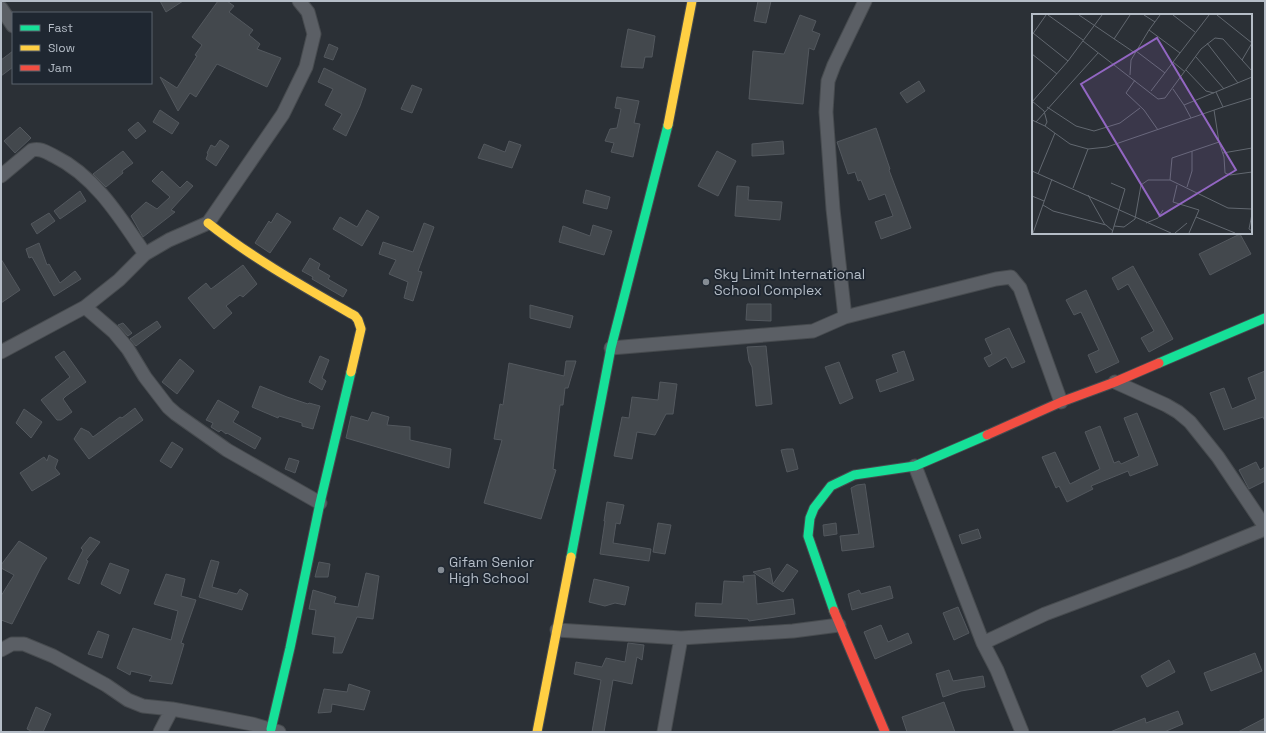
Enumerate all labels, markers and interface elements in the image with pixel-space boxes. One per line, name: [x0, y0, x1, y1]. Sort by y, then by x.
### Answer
legend: [12, 12, 152, 84]
inset map: [1032, 14, 1252, 234]
text: Fast: [48, 20, 73, 36]
text: Slow: [48, 40, 75, 56]
text: Jam: [48, 60, 72, 76]
place label: Sky Limit International School Complex: [714, 265, 865, 299]
marker: Sky Limit International School Complex: [701, 277, 711, 287]
place label: Gifam Senior High School: [449, 553, 534, 587]
marker: Gifam Senior High School: [436, 565, 446, 575]

